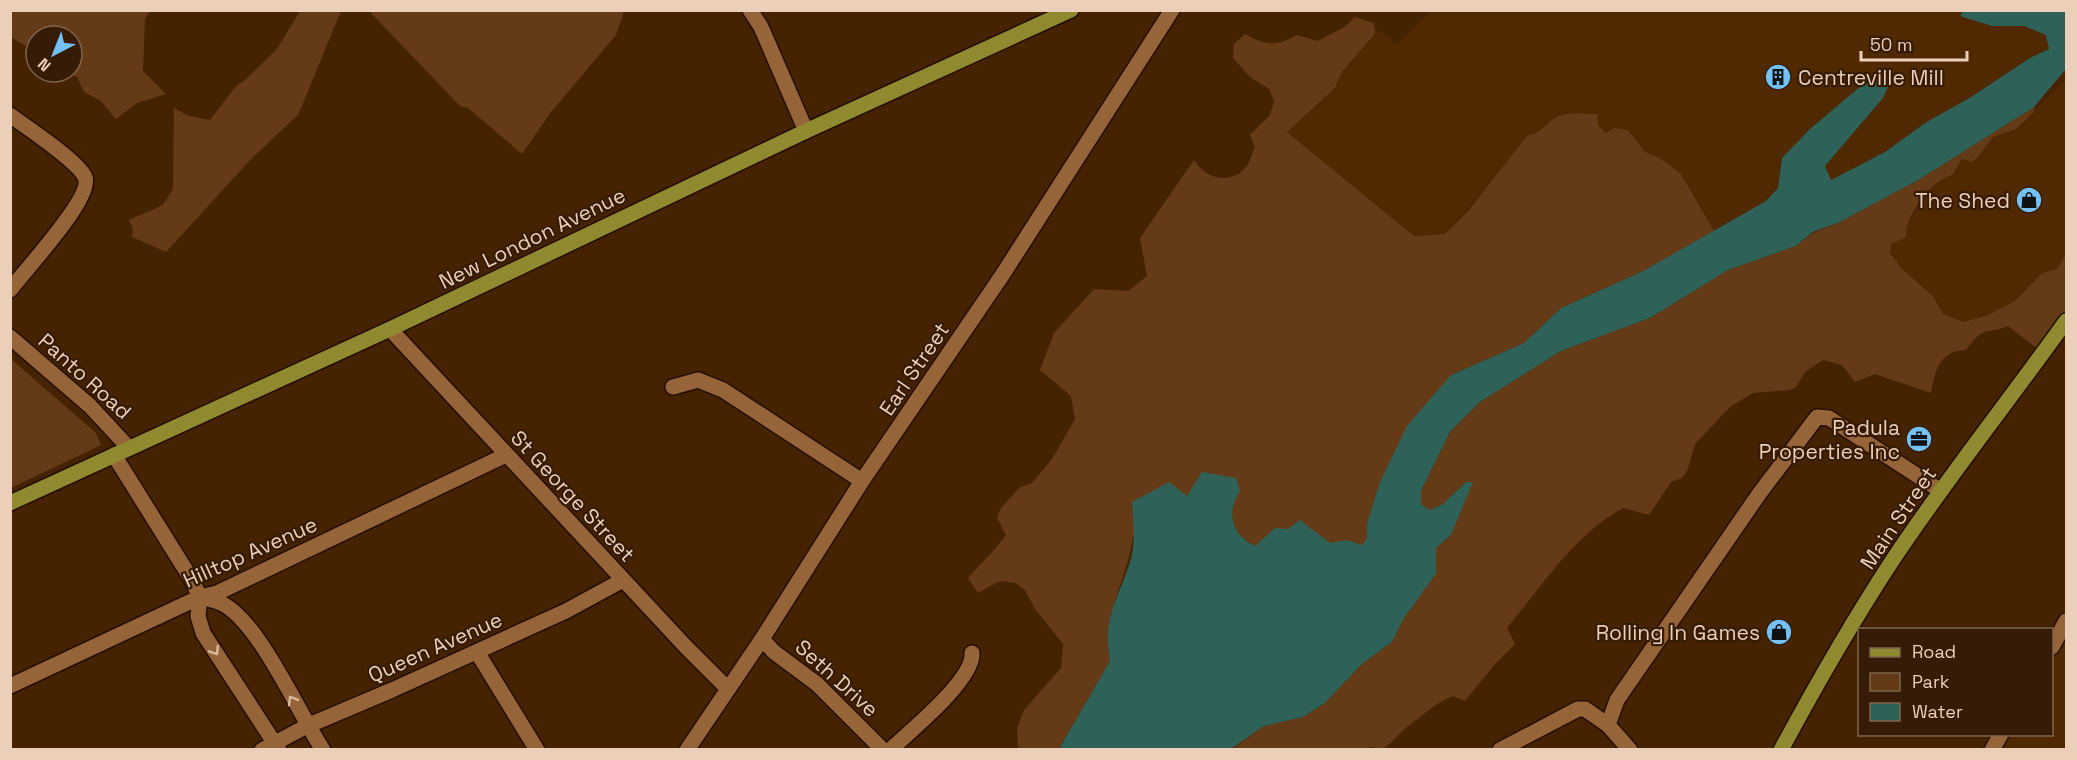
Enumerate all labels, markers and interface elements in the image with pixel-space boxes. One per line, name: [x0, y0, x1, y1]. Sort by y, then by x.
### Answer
north arrow: [24, 24, 84, 84]
scale bar: [1861, 24, 1968, 62]
text: 50 m: [1870, 33, 1912, 56]
text: N: [33, 53, 55, 76]
building icon: Centreville Mill: [1763, 62, 1793, 92]
place label: Centreville Mill: [1798, 64, 1944, 91]
street label: New London Avenue: [434, 181, 630, 295]
shop icon: The Shed: [2014, 185, 2044, 215]
place label: The Shed: [1915, 187, 2010, 214]
street label: Earl Street: [873, 317, 955, 421]
street label: Panto Road: [33, 327, 137, 425]
place label: Padula Properties Inc: [1759, 414, 1900, 465]
office icon: Padula Properties Inc: [1904, 424, 1934, 454]
street label: St George Street: [505, 425, 641, 567]
street label: Main Street: [1854, 462, 1942, 574]
street label: Hilltop Avenue: [179, 510, 321, 594]
street label: Queen Avenue: [364, 605, 506, 689]
shop icon: Rolling In Games: [1764, 617, 1794, 647]
place label: Rolling In Games: [1596, 619, 1760, 646]
legend: [1858, 628, 2053, 736]
street label: Seth Drive: [790, 633, 884, 723]
text: Road: [1912, 640, 1956, 663]
one-way arrow: [208, 644, 219, 655]
text: Park: [1912, 670, 1950, 693]
one-way arrow: [288, 696, 300, 706]
text: Water: [1912, 700, 1963, 723]

